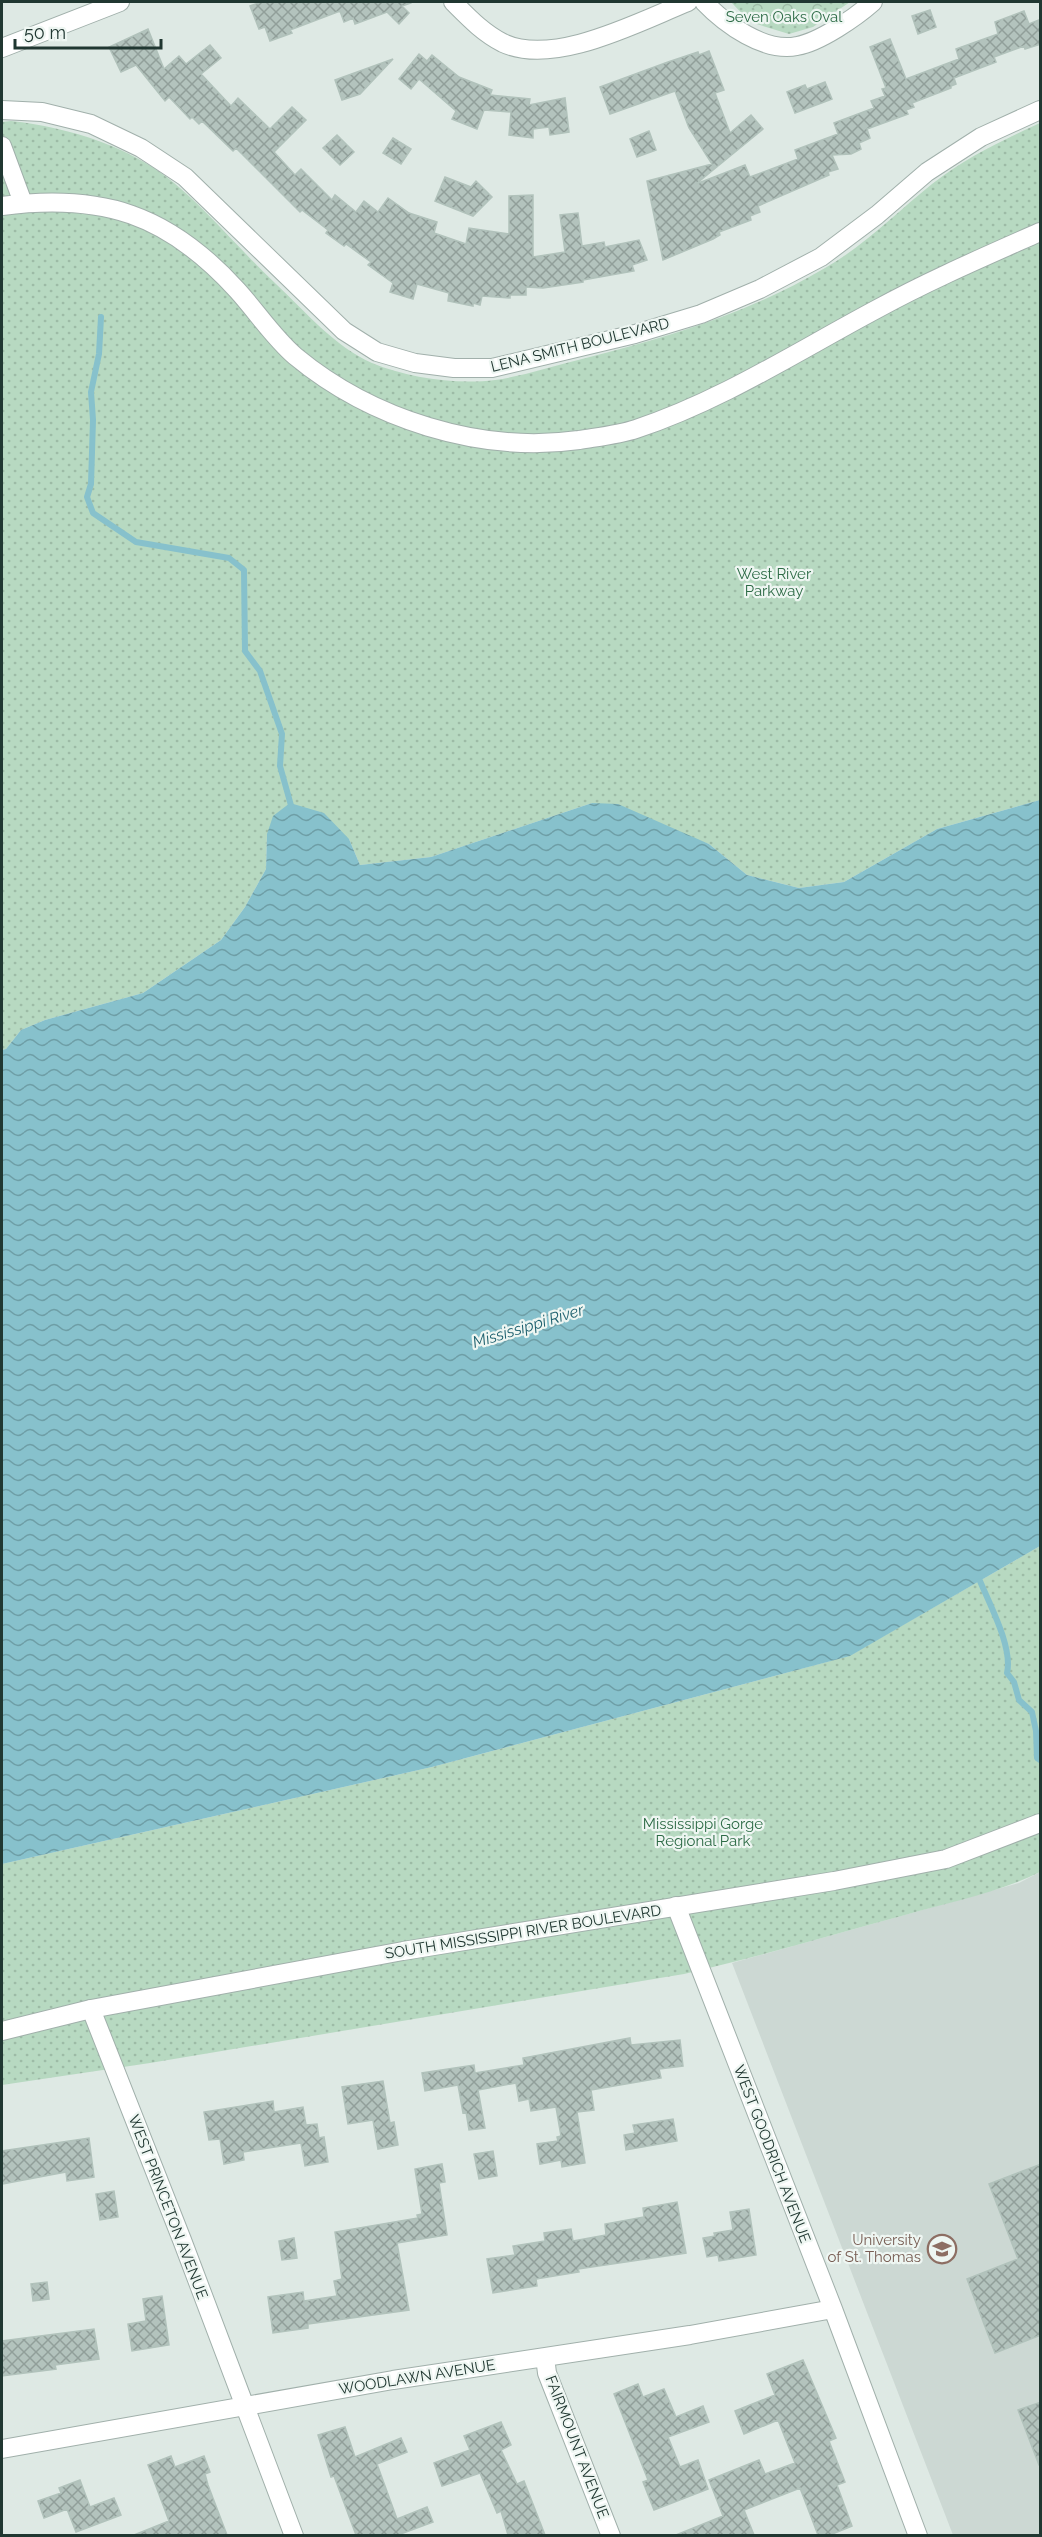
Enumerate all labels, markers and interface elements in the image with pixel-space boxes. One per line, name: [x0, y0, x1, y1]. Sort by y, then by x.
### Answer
park label: Seven Oaks Oval: [726, 8, 843, 26]
scale bar: [15, 12, 160, 50]
text: 50 m: [24, 22, 66, 43]
street label: LENA SMITH BOULEVARD: [489, 314, 671, 376]
park label: West River Parkway: [737, 565, 812, 600]
water label: Mississippi River: [470, 1300, 586, 1352]
park label: Mississippi Gorge Regional Park: [643, 1815, 763, 1850]
street label: SOUTH MISSISSIPPI RIVER BOULEVARD: [384, 1901, 663, 1963]
street label: WEST GOODRICH AVENUE: [730, 2062, 814, 2246]
street label: WEST PRINCETON AVENUE: [125, 2112, 211, 2302]
place label: University of St. Thomas: [828, 2231, 921, 2266]
school or university icon: University of St. Thomas: [926, 2233, 958, 2265]
street label: WOODLAWN AVENUE: [338, 2356, 496, 2398]
street label: FAIRMOUNT AVENUE: [541, 2373, 613, 2521]

